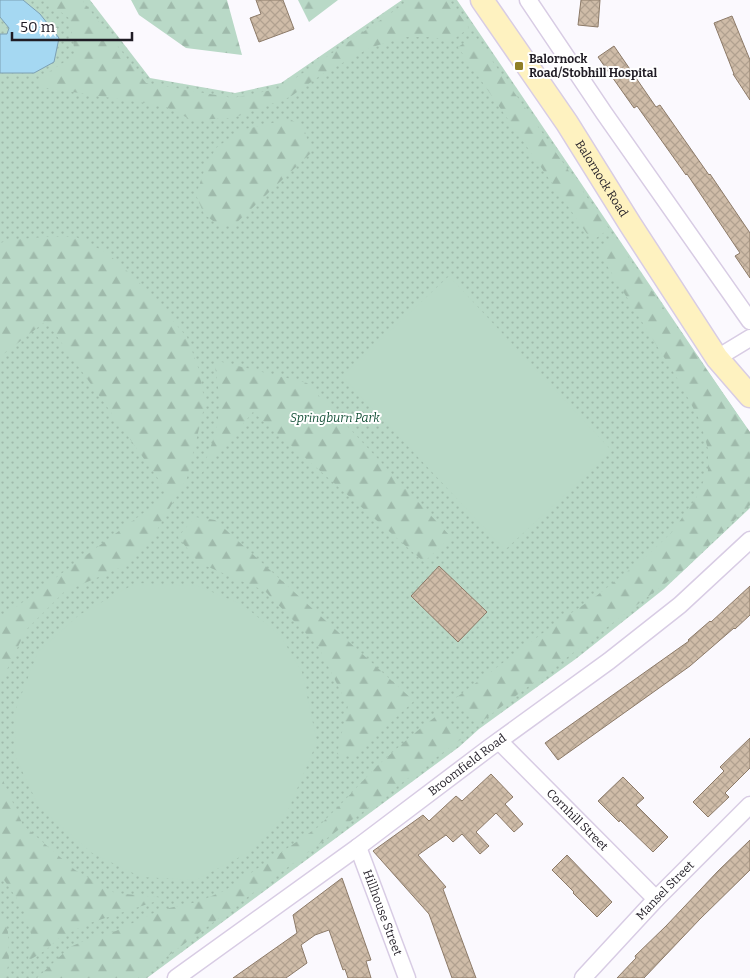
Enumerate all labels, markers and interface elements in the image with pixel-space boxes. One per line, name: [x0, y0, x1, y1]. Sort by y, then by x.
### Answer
scale bar: [12, 10, 132, 42]
text: 50 m: [20, 18, 56, 36]
place label: Balornock Road/Stobhill Hospital: [529, 52, 657, 80]
marker: Balornock Road/Stobhill Hospital: [513, 60, 525, 72]
street label: Balornock Road: [573, 138, 631, 219]
park label: Springburn Park: [290, 411, 380, 425]
street label: Broomfield Road: [426, 731, 509, 798]
street label: Cornhill Street: [544, 786, 611, 854]
street label: Mansel Street: [633, 858, 697, 923]
street label: Hillhouse Street: [360, 868, 405, 958]

